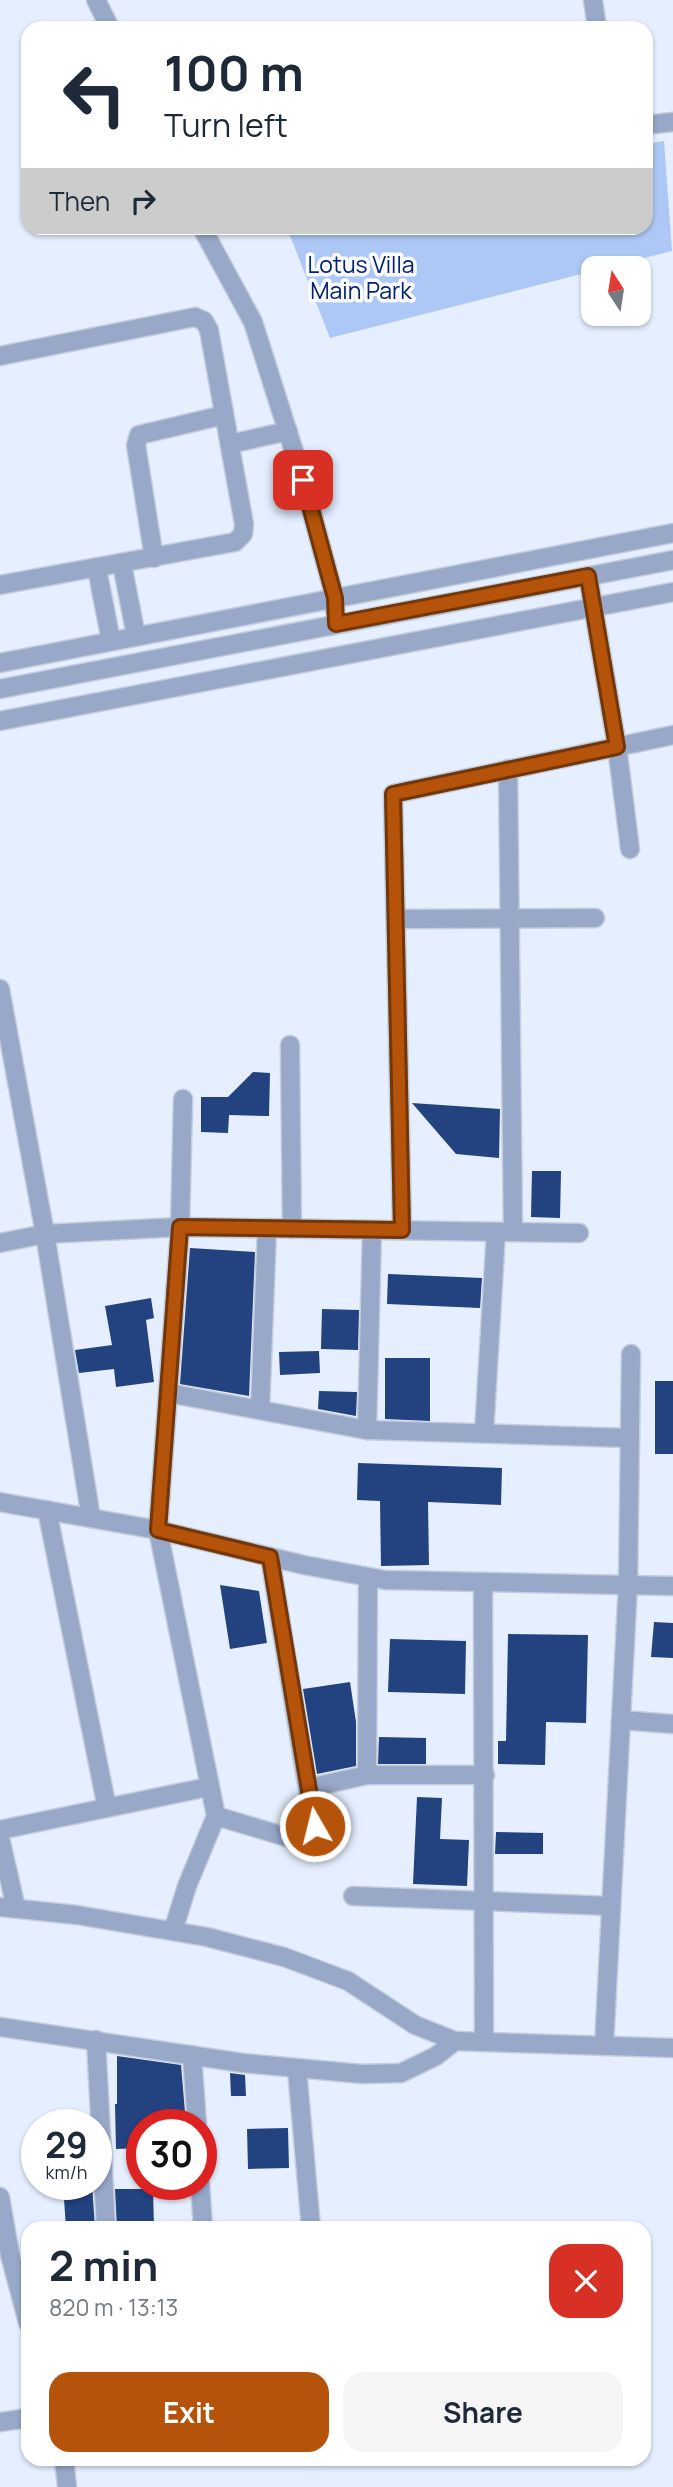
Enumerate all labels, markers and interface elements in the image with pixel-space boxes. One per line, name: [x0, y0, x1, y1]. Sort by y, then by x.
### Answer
text: 100 m: [164, 39, 304, 106]
icon: left: [49, 49, 140, 140]
text: Turn left: [164, 103, 288, 147]
icon: right: [124, 182, 162, 220]
text: Then: [49, 183, 110, 219]
park label: Lotus Villa Main Park: [307, 248, 415, 306]
north arrow: [581, 256, 651, 326]
map controls: [581, 256, 651, 326]
pin: [273, 450, 333, 510]
icon: arrive: [284, 461, 322, 499]
position arrow: [278, 1789, 352, 1863]
speed limit sign: 30: [126, 2109, 217, 2200]
text: 29: [45, 2121, 88, 2169]
text: km/h: [46, 2160, 87, 2184]
text: 2 min: [49, 2236, 158, 2294]
button: close: [549, 2244, 623, 2318]
text: 820 m · 13:13: [49, 2291, 178, 2323]
button: Exit: [49, 2372, 329, 2452]
button: Share: [343, 2372, 623, 2452]

